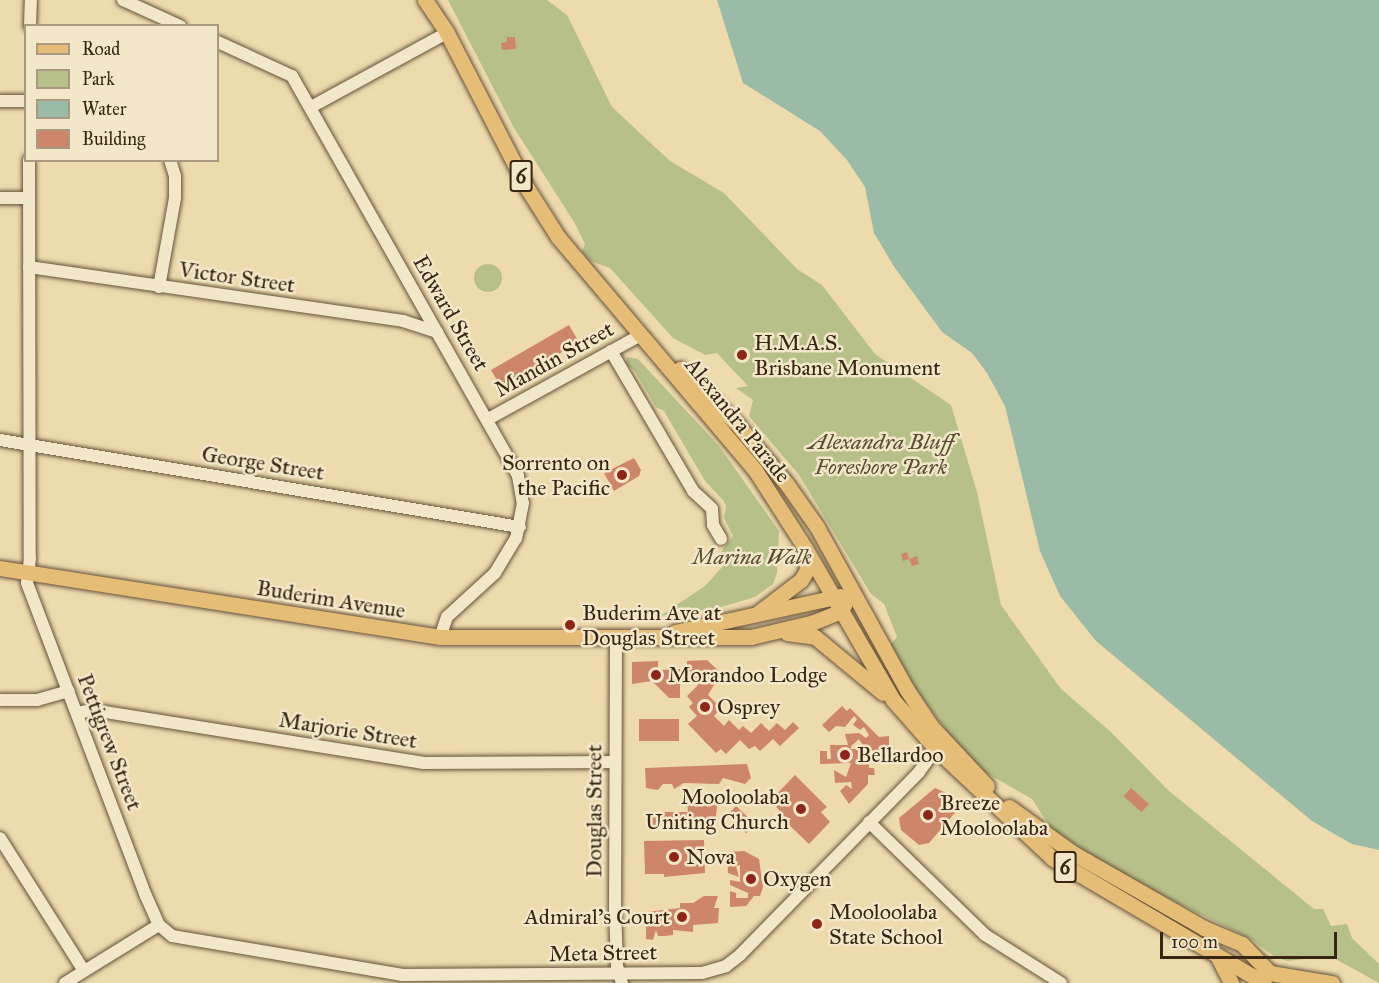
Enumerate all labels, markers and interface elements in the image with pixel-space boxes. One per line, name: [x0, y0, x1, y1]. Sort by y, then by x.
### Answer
legend: [24, 24, 219, 162]
text: Road: [82, 38, 120, 60]
text: Park: [82, 68, 115, 90]
text: Water: [82, 98, 126, 120]
text: Building: [82, 128, 145, 150]
road number: 6: [509, 158, 533, 194]
street label: Edward Street: [407, 251, 495, 375]
street label: Victor Street: [177, 256, 297, 298]
street label: Mandin Street: [490, 315, 618, 403]
place label: H.M.A.S. Brisbane Monument: [754, 329, 941, 380]
marker: H.M.A.S. Brisbane Monument: [735, 348, 749, 362]
street label: Alexandra Parade: [679, 352, 797, 488]
park label: Alexandra Bluff Foreshore Park: [808, 428, 954, 480]
street label: George Street: [200, 440, 326, 486]
place label: Sorrento on the Pacific: [502, 449, 610, 500]
marker: Sorrento on the Pacific: [615, 468, 629, 482]
park label: Marina Walk: [692, 544, 812, 570]
street label: Buderim Avenue: [255, 574, 407, 624]
place label: Buderim Ave at Douglas Street: [582, 599, 721, 650]
marker: Buderim Ave at Douglas Street: [563, 618, 577, 632]
place label: Morandoo Lodge: [668, 662, 827, 688]
marker: Morandoo Lodge: [649, 668, 663, 682]
street label: Pettigrew Street: [72, 670, 148, 814]
place label: Osprey: [717, 694, 780, 720]
marker: Osprey: [698, 700, 712, 714]
street label: Marjorie Street: [277, 706, 419, 754]
place label: Bellardoo: [857, 742, 944, 768]
street label: Douglas Street: [581, 744, 607, 878]
marker: Bellardoo: [838, 748, 852, 762]
place label: Mooloolaba Uniting Church: [645, 783, 789, 834]
place label: Breeze Mooloolaba: [940, 789, 1048, 840]
marker: Mooloolaba Uniting Church: [794, 802, 808, 816]
marker: Breeze Mooloolaba: [921, 808, 935, 822]
place label: Nova: [686, 844, 735, 870]
road number: 6: [1053, 849, 1077, 885]
marker: Nova: [667, 850, 681, 864]
place label: Oxygen: [763, 866, 831, 892]
marker: Oxygen: [744, 872, 758, 886]
place label: Mooloolaba State School: [829, 898, 943, 950]
place label: Admiral's Court: [524, 904, 670, 930]
marker: Admiral's Court: [675, 910, 689, 924]
marker: Mooloolaba State School: [810, 917, 824, 931]
scale bar: [1163, 920, 1340, 958]
text: 100 m: [1171, 931, 1218, 953]
street label: Meta Street: [549, 939, 657, 967]

